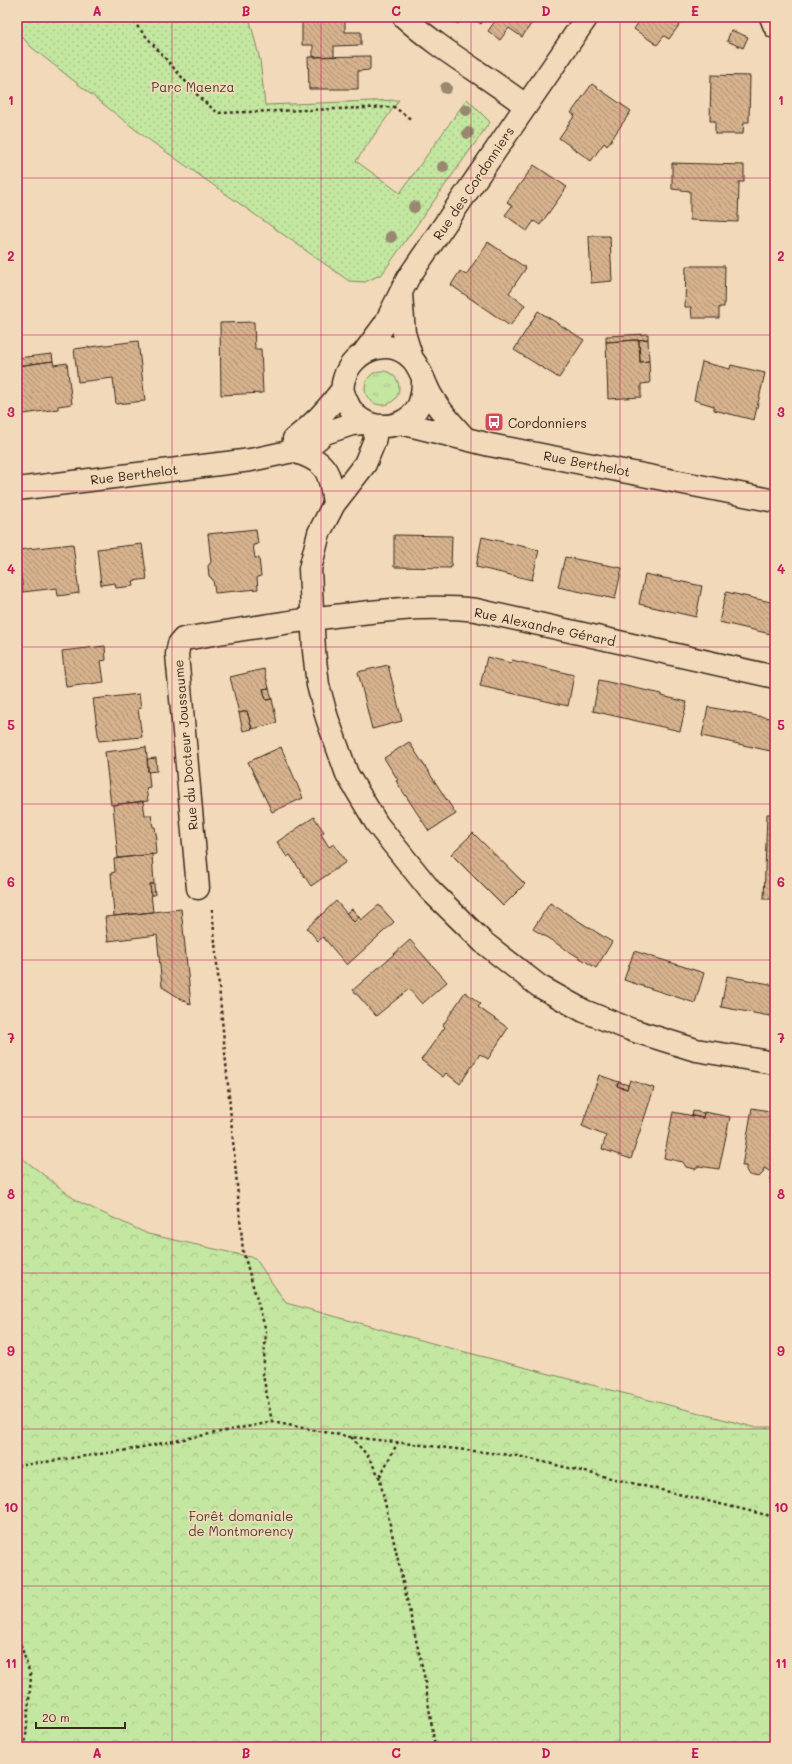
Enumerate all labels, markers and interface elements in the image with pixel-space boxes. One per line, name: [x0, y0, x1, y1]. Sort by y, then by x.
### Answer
text: A: [92, 2, 102, 19]
text: B: [242, 2, 251, 19]
text: C: [391, 2, 401, 19]
text: D: [541, 2, 551, 19]
text: E: [691, 2, 699, 19]
park label: Parc Maenza: [151, 78, 235, 95]
text: 1: [8, 91, 14, 108]
text: 1: [778, 91, 784, 108]
street label: Rue des Cordonniers: [429, 123, 517, 243]
text: 2: [7, 247, 15, 264]
text: 2: [777, 247, 785, 264]
text: 3: [7, 403, 15, 420]
text: 3: [777, 403, 785, 420]
bus stop icon: Cordonniers: [483, 411, 505, 433]
place label: Cordonniers: [508, 414, 587, 431]
street label: Rue Berthelot: [542, 446, 632, 480]
street label: Rue Berthelot: [89, 460, 179, 488]
text: 4: [7, 560, 15, 577]
text: 4: [777, 560, 785, 577]
street label: Rue Alexandre Gérard: [473, 603, 617, 649]
street label: Rue du Docteur Joussaume: [169, 659, 201, 831]
text: 5: [7, 716, 15, 733]
text: 5: [777, 716, 785, 733]
text: 6: [7, 873, 15, 890]
text: 6: [777, 873, 785, 890]
text: 7: [7, 1029, 15, 1046]
text: 7: [777, 1029, 785, 1046]
text: 8: [7, 1185, 15, 1202]
text: 8: [777, 1185, 785, 1202]
text: 9: [7, 1342, 15, 1359]
text: 9: [777, 1342, 785, 1359]
text: 10: [4, 1498, 18, 1515]
text: 10: [774, 1498, 788, 1515]
park label: Forêt domaniale de Montmorency: [188, 1507, 294, 1539]
text: 11: [5, 1654, 17, 1671]
text: 11: [775, 1654, 787, 1671]
scale bar: [36, 1704, 125, 1730]
text: 20 m: [42, 1709, 70, 1725]
text: A: [92, 1744, 102, 1761]
text: B: [242, 1744, 251, 1761]
text: C: [391, 1744, 401, 1761]
text: D: [541, 1744, 551, 1761]
text: E: [691, 1744, 699, 1761]

